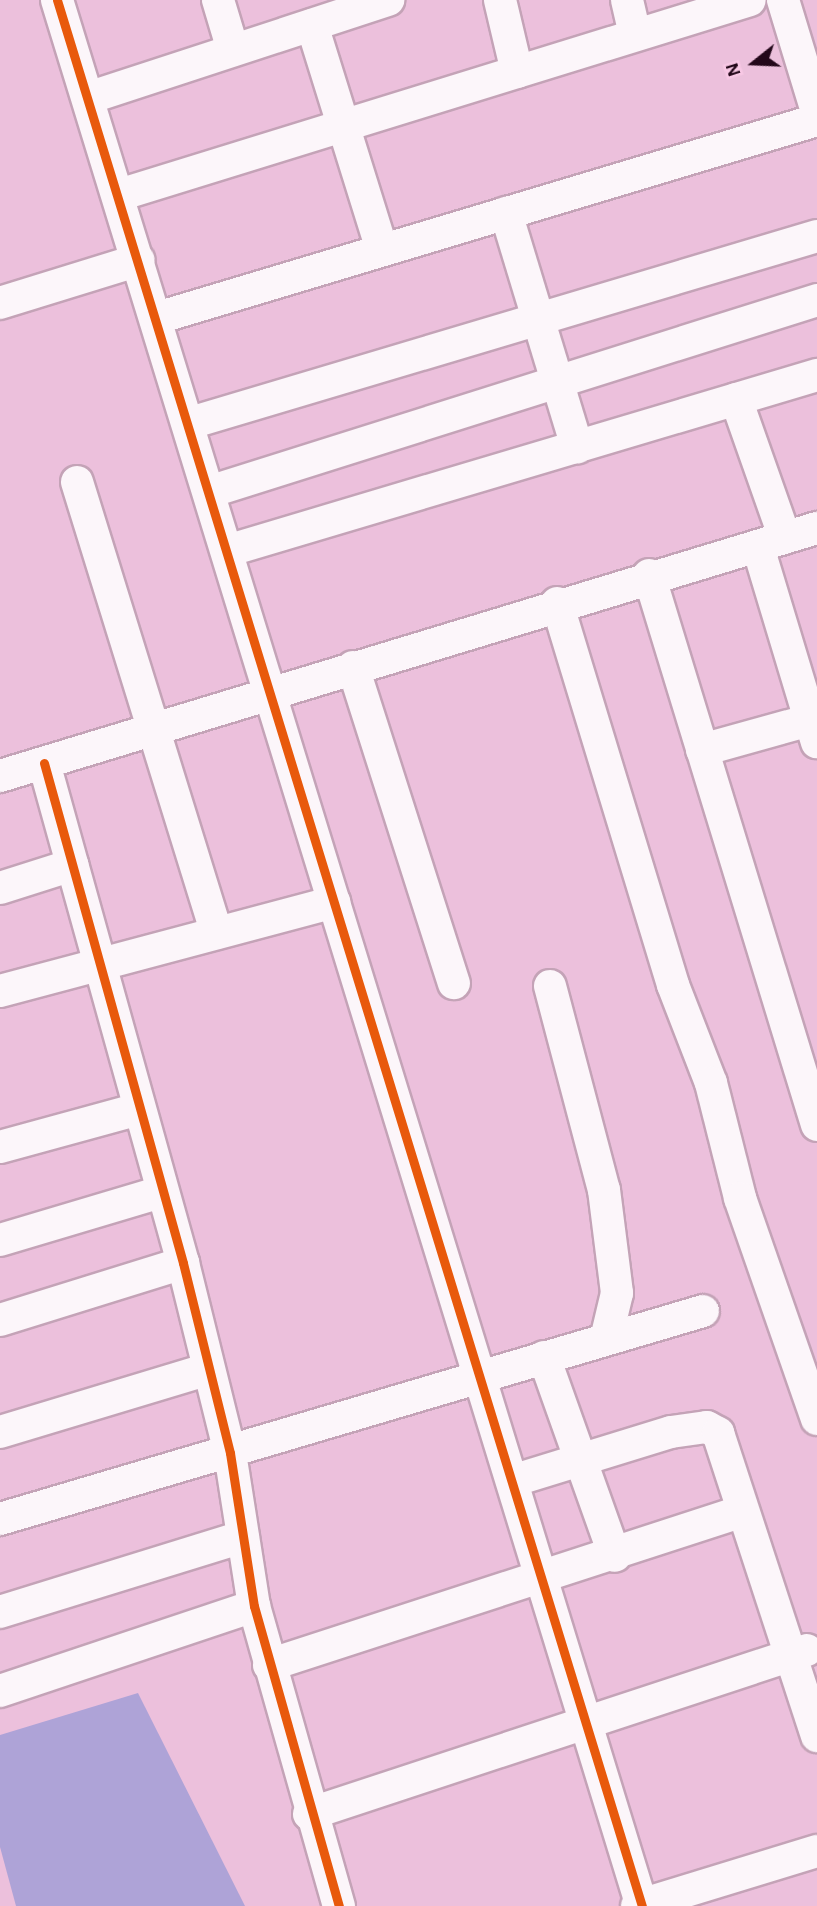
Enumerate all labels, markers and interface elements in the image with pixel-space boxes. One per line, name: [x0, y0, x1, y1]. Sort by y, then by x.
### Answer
north arrow: [719, 28, 789, 98]
text: N: [722, 60, 745, 79]

